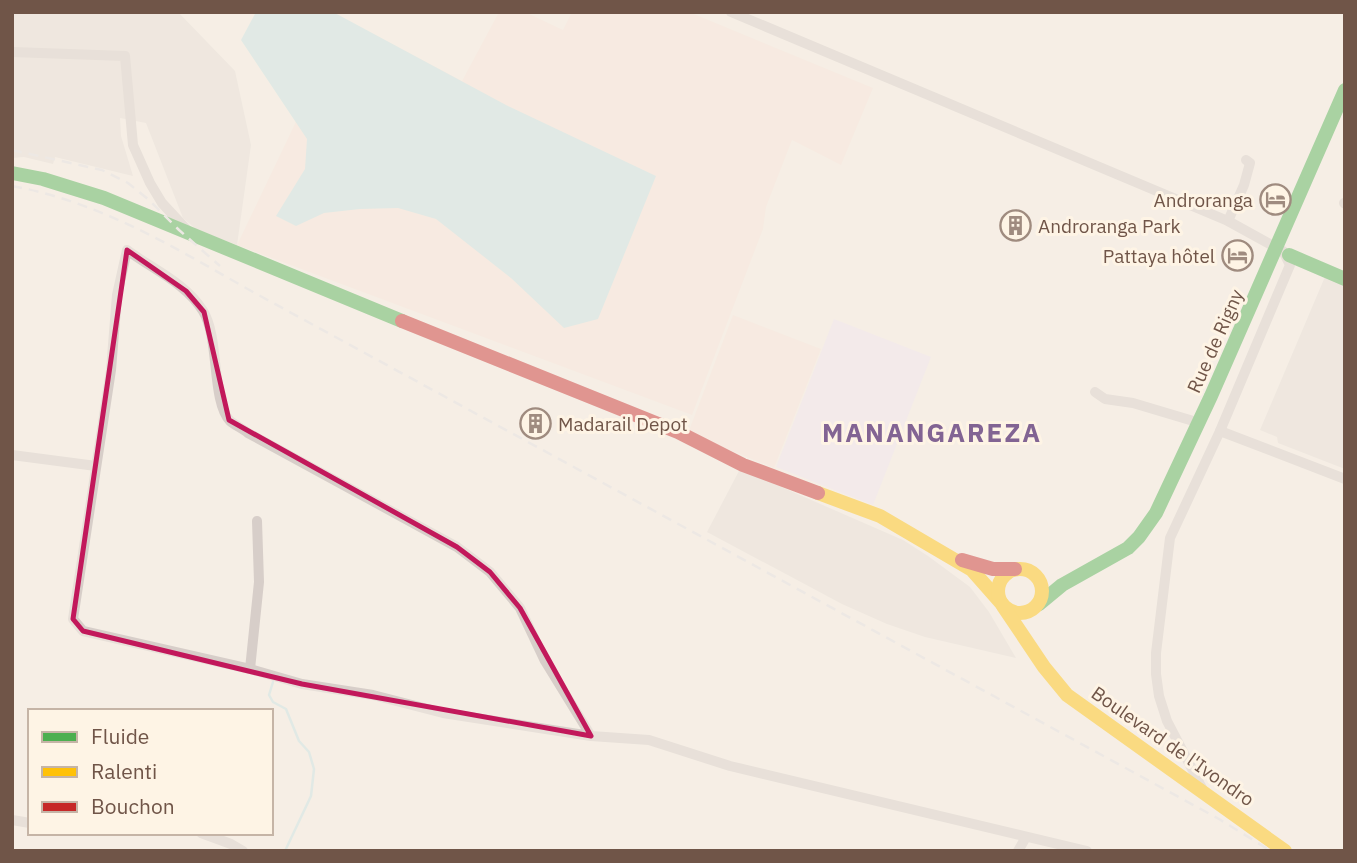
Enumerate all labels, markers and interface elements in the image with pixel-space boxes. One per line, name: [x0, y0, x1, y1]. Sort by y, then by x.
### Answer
hotel icon: Androranga: [1259, 183, 1293, 217]
place label: Androranga: [1154, 188, 1253, 212]
building icon: Androranga Park: [998, 209, 1032, 243]
place label: Androranga Park: [1038, 214, 1180, 238]
hotel icon: Pattaya hôtel: [1221, 239, 1255, 273]
place label: Pattaya hôtel: [1103, 244, 1215, 268]
street label: Rue de Rigny: [1181, 285, 1249, 397]
building icon: Madarail Depot: [518, 407, 552, 441]
place label: Madarail Depot: [558, 412, 688, 436]
district label: MANANGAREZA: [822, 415, 1042, 449]
street label: Boulevard de l'Ivondro: [1087, 681, 1259, 811]
legend: [28, 709, 273, 835]
text: Fluide: [91, 722, 149, 750]
text: Ralenti: [91, 757, 157, 785]
text: Bouchon: [91, 792, 175, 820]

